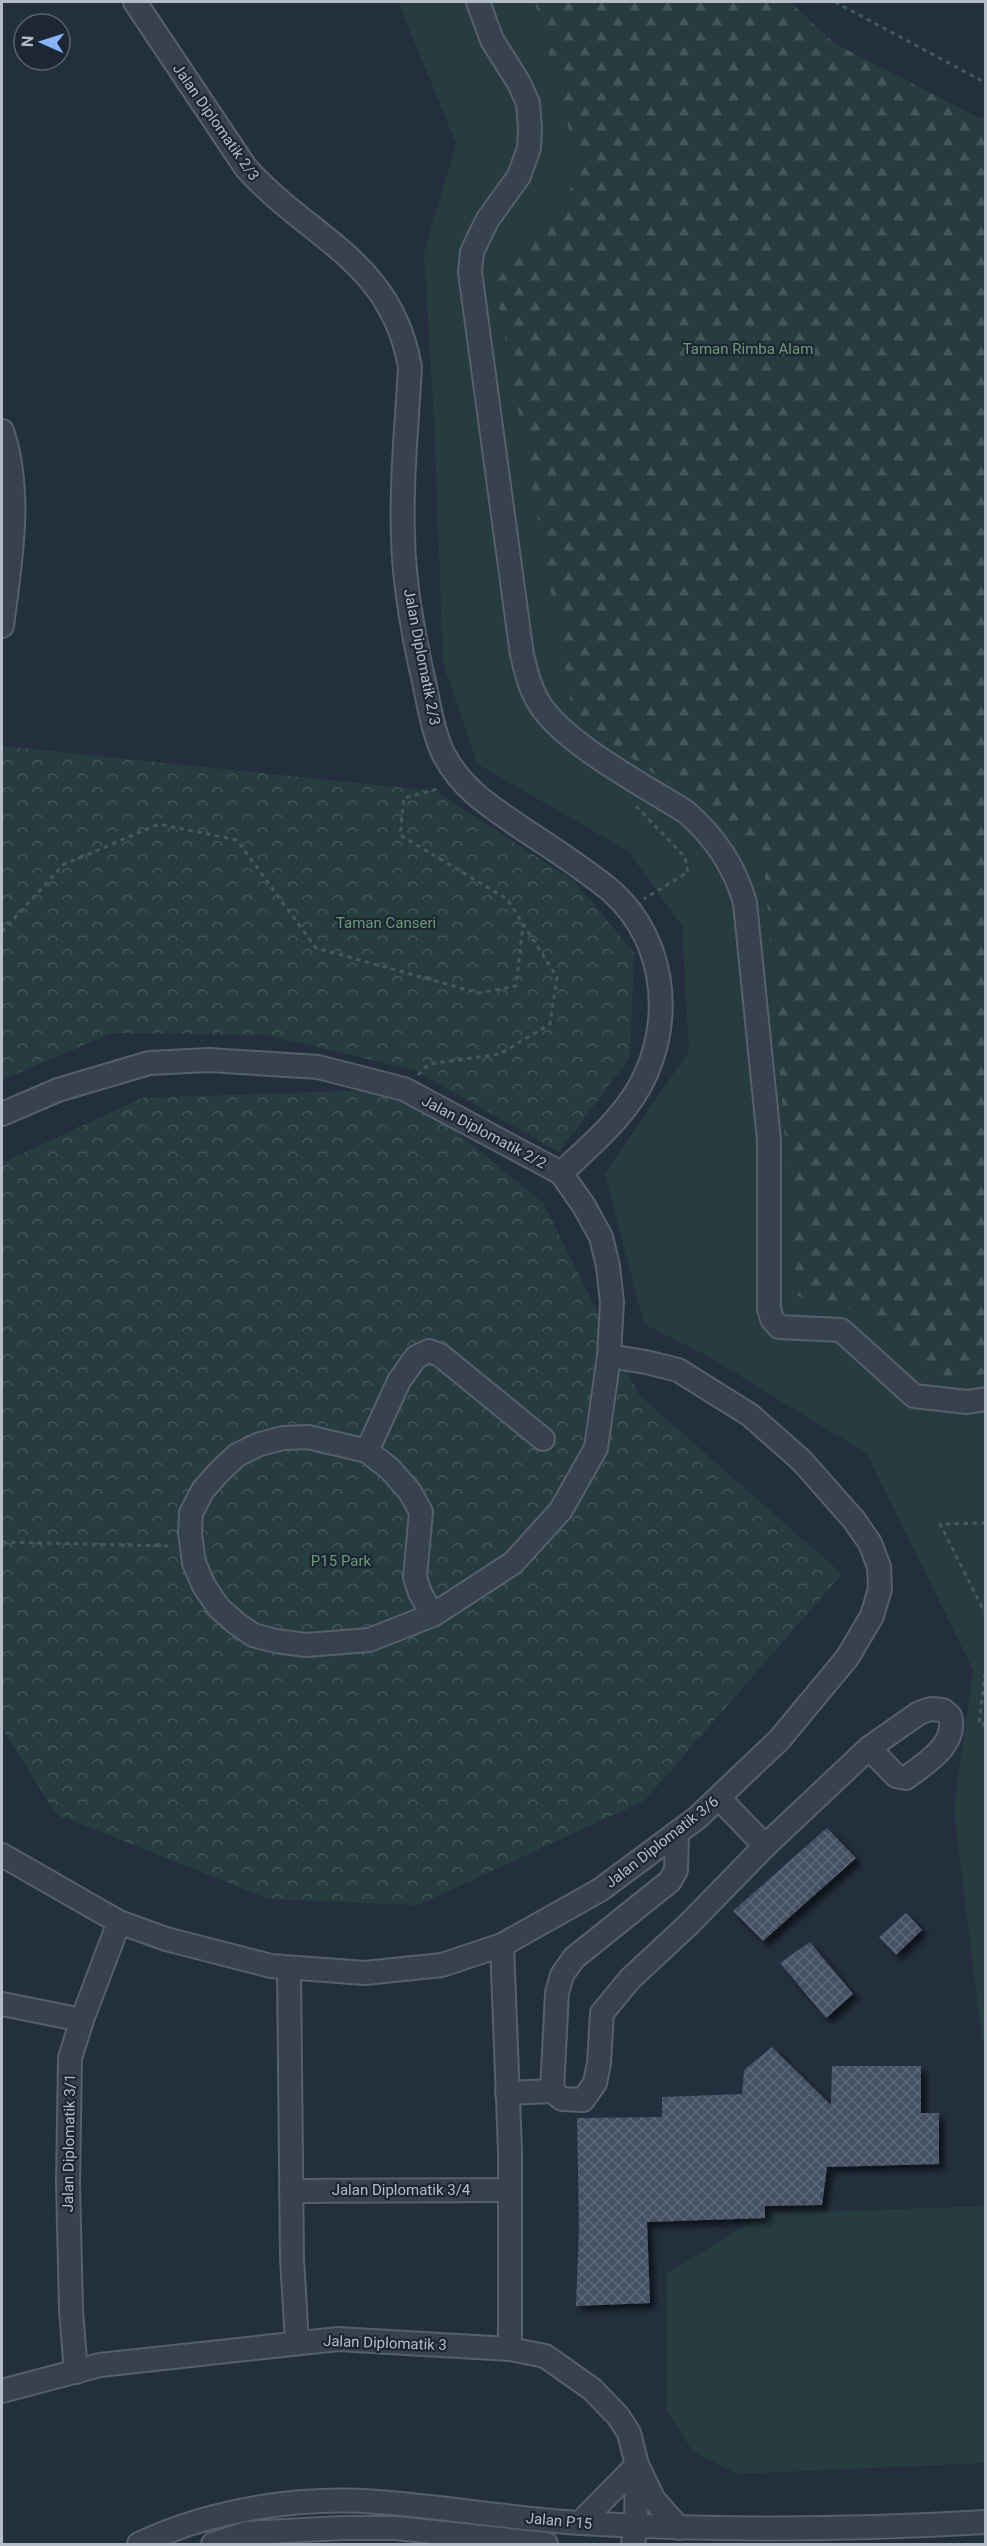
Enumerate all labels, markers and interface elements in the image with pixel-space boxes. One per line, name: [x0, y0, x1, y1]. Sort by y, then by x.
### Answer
north arrow: [12, 12, 72, 72]
text: N: [18, 35, 37, 47]
street label: Jalan Diplomatik 2/3: [169, 60, 263, 184]
park label: Taman Rimba Alam: [683, 340, 813, 358]
street label: Jalan Diplomatik 2/3: [400, 587, 444, 727]
park label: Taman Canseri: [336, 914, 436, 932]
street label: Jalan Diplomatik 2/2: [419, 1092, 549, 1172]
park label: P15 Park: [311, 1552, 372, 1570]
street label: Jalan Diplomatik 3/6: [602, 1792, 722, 1892]
street label: Jalan Diplomatik 3/1: [59, 2074, 79, 2212]
street label: Jalan Diplomatik 3/4: [332, 2181, 471, 2199]
street label: Jalan Diplomatik 3: [323, 2332, 447, 2354]
street label: Jalan P15: [525, 2509, 593, 2533]

